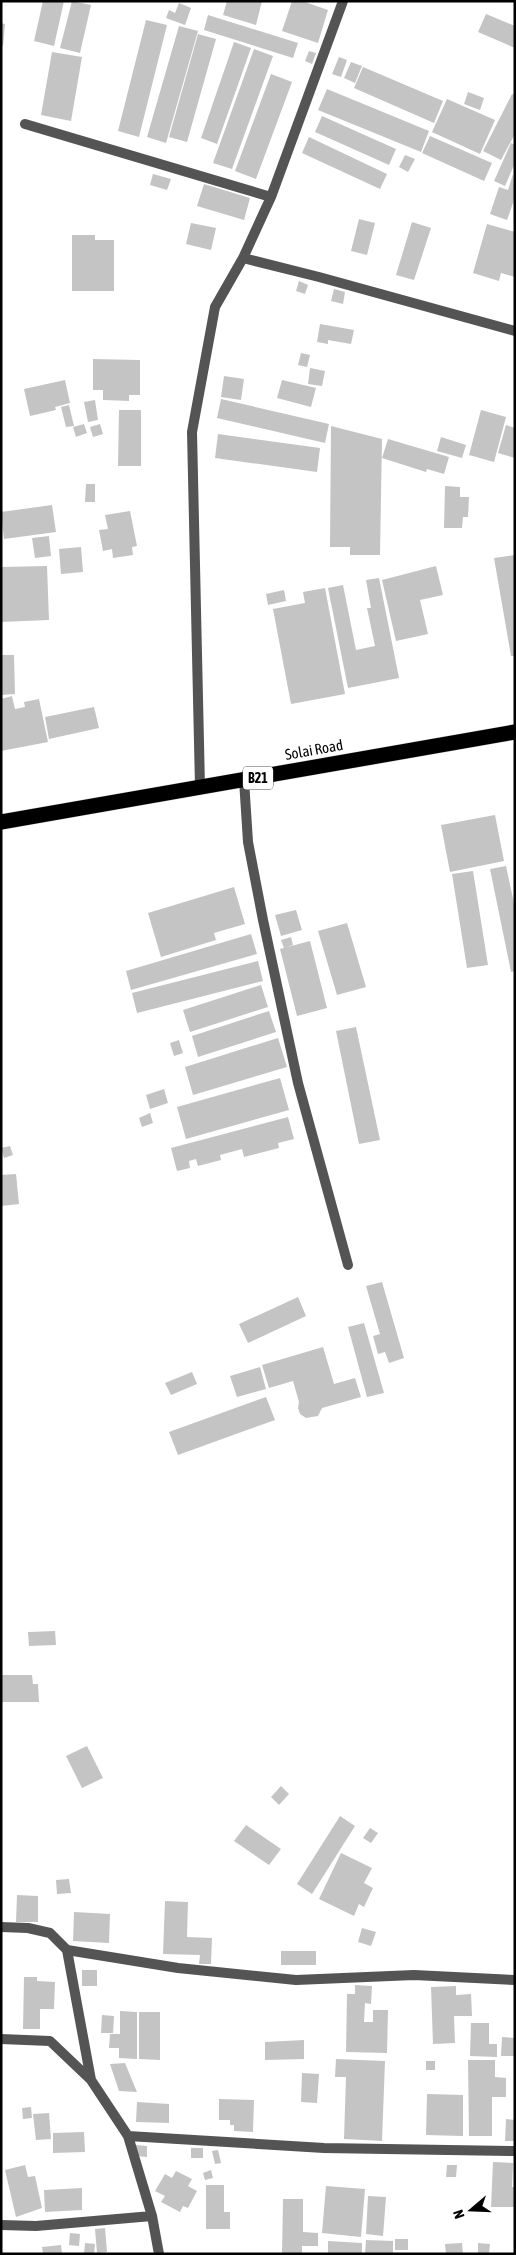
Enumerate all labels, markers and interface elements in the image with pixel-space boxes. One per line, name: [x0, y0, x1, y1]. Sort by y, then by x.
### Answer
street label: Solai Road: [284, 736, 344, 763]
road number: B21: [243, 766, 273, 790]
north arrow: [446, 2185, 496, 2235]
text: N: [450, 2208, 468, 2221]

